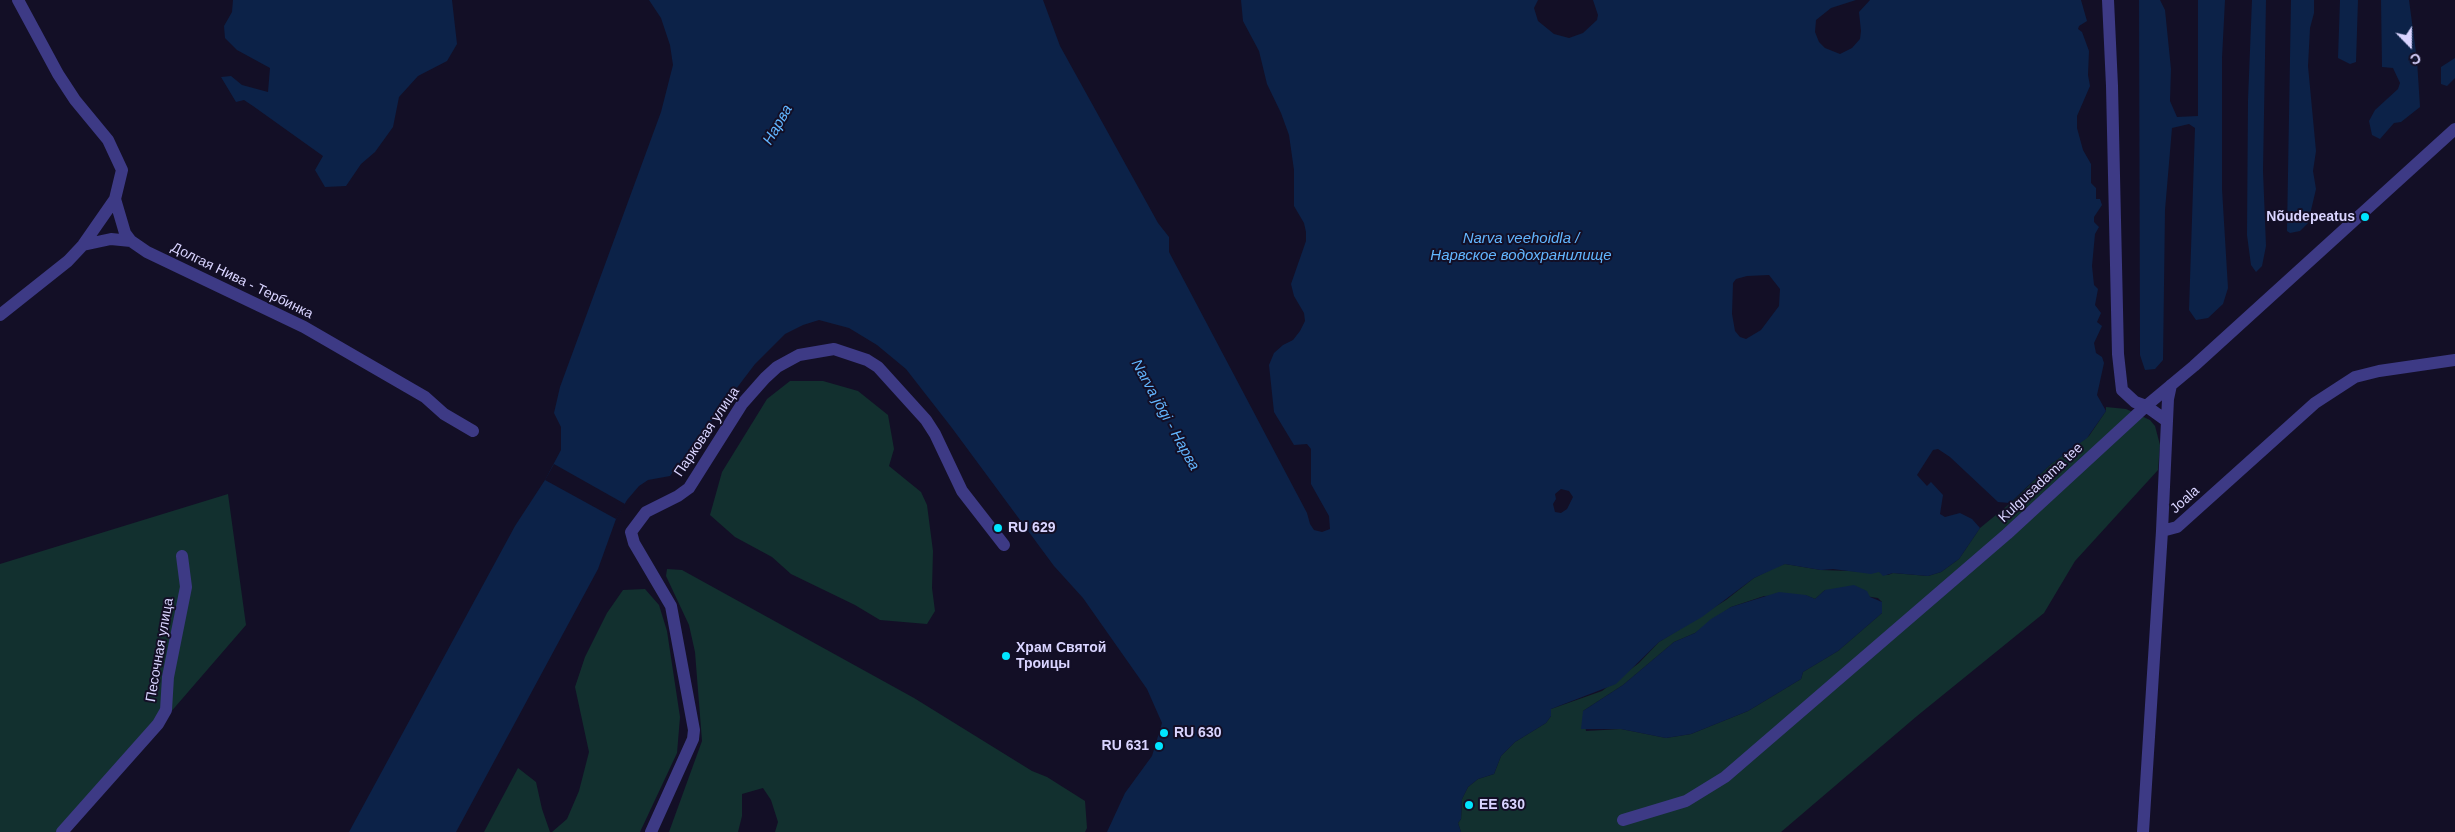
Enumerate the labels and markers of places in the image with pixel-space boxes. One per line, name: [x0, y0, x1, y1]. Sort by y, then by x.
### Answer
place label: Nõudepeatus: [2266, 209, 2355, 225]
marker: Nõudepeatus: [2359, 211, 2371, 223]
place label: RU 629: [1008, 520, 1055, 536]
marker: RU 629: [992, 522, 1004, 534]
place label: Храм Святой Троицы: [1016, 640, 1106, 672]
marker: Храм Святой Троицы: [1000, 650, 1012, 662]
place label: RU 630: [1174, 725, 1221, 741]
marker: RU 630: [1158, 727, 1170, 739]
place label: RU 631: [1102, 738, 1149, 754]
marker: RU 631: [1153, 740, 1165, 752]
place label: EE 630: [1479, 797, 1525, 813]
marker: EE 630: [1463, 799, 1475, 811]

